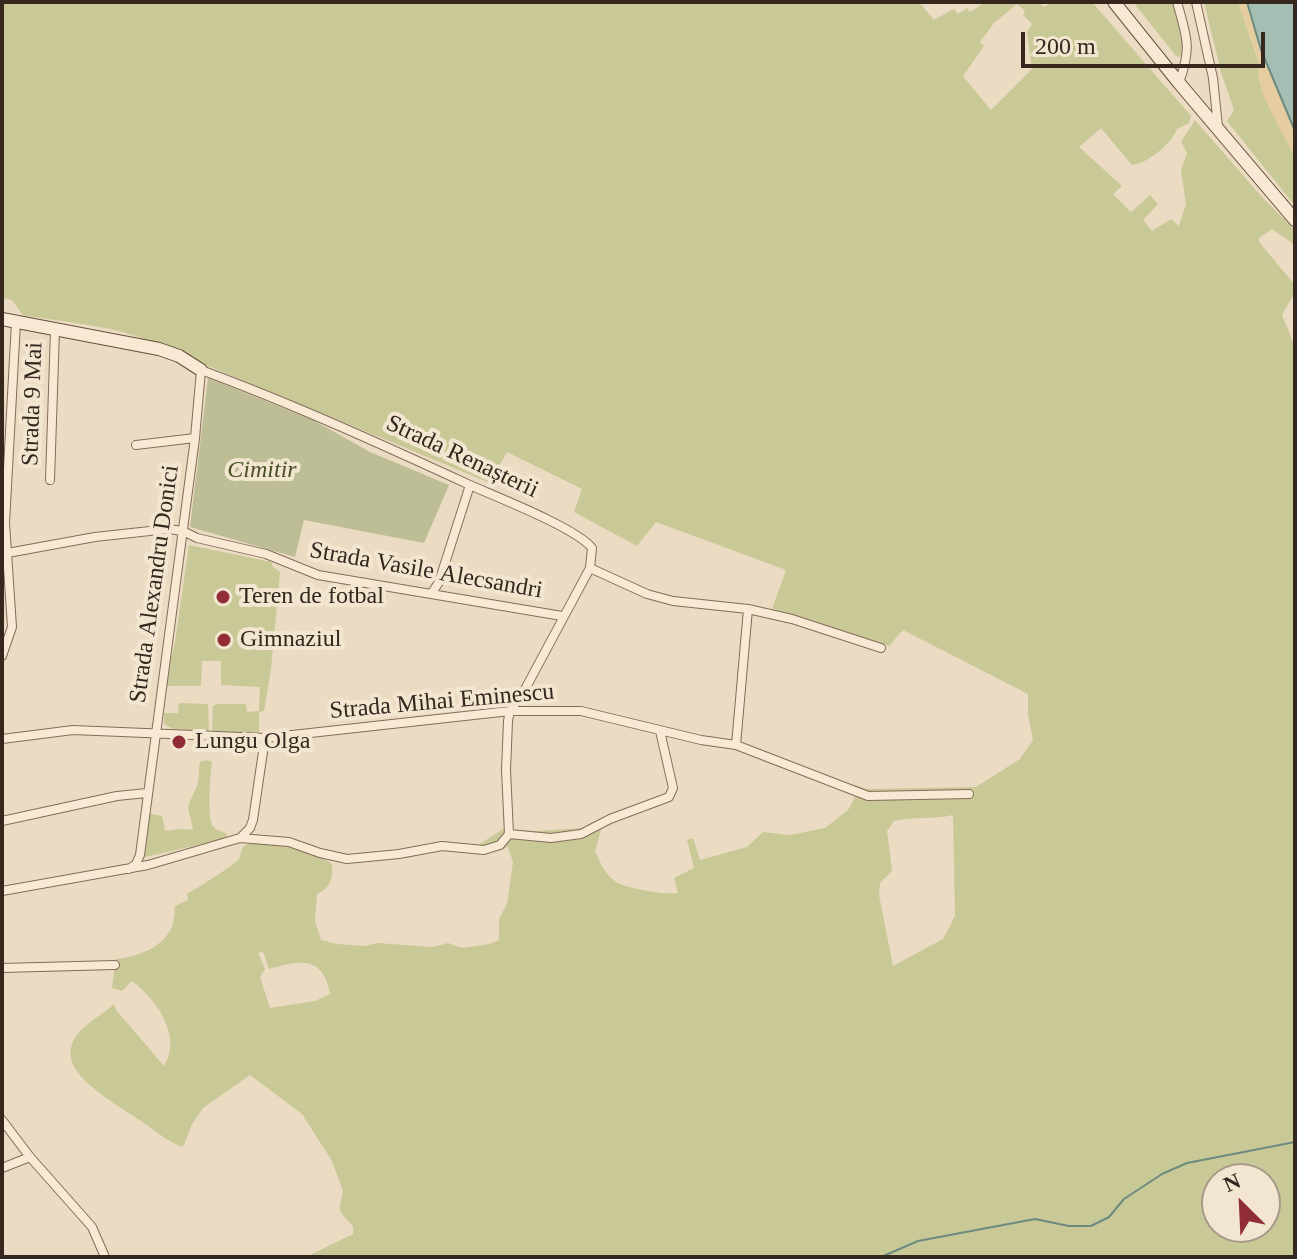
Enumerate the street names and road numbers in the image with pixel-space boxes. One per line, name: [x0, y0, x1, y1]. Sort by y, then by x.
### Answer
street label: Strada 9 Mai: [16, 342, 50, 466]
street label: Strada Renașterii: [381, 409, 543, 505]
street label: Strada Alexandru Donici: [124, 463, 186, 705]
street label: Strada Vasile Alecsandri: [307, 536, 545, 606]
street label: Strada Mihai Eminescu: [329, 678, 555, 726]

